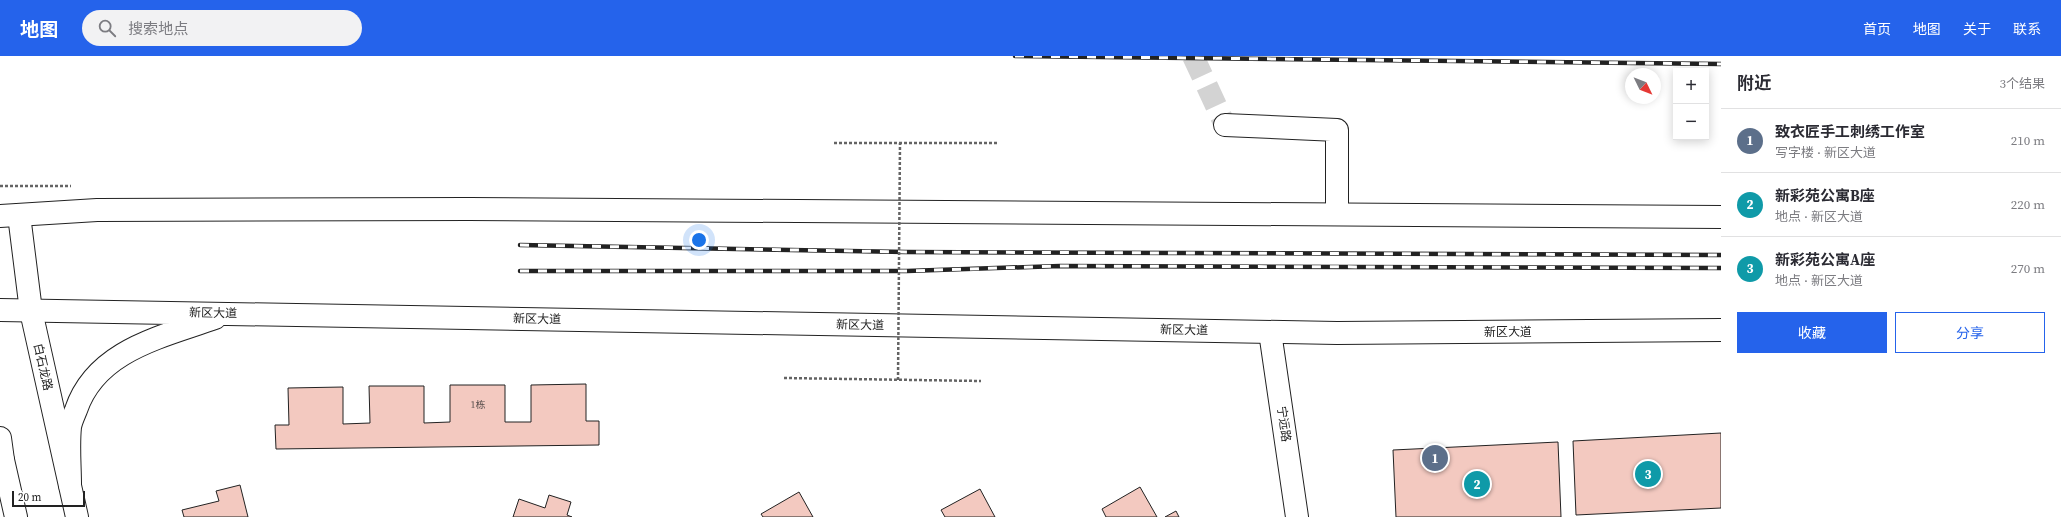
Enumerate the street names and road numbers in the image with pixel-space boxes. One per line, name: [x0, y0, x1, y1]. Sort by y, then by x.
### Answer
street label: 新区大道: [189, 305, 237, 321]
street label: 新区大道: [513, 311, 561, 327]
street label: 新区大道: [836, 317, 884, 333]
street label: 新区大道: [1160, 322, 1208, 338]
street label: 新区大道: [1484, 324, 1532, 340]
street label: 白石龙路: [30, 342, 56, 392]
street label: 宁远路: [1274, 405, 1294, 443]

